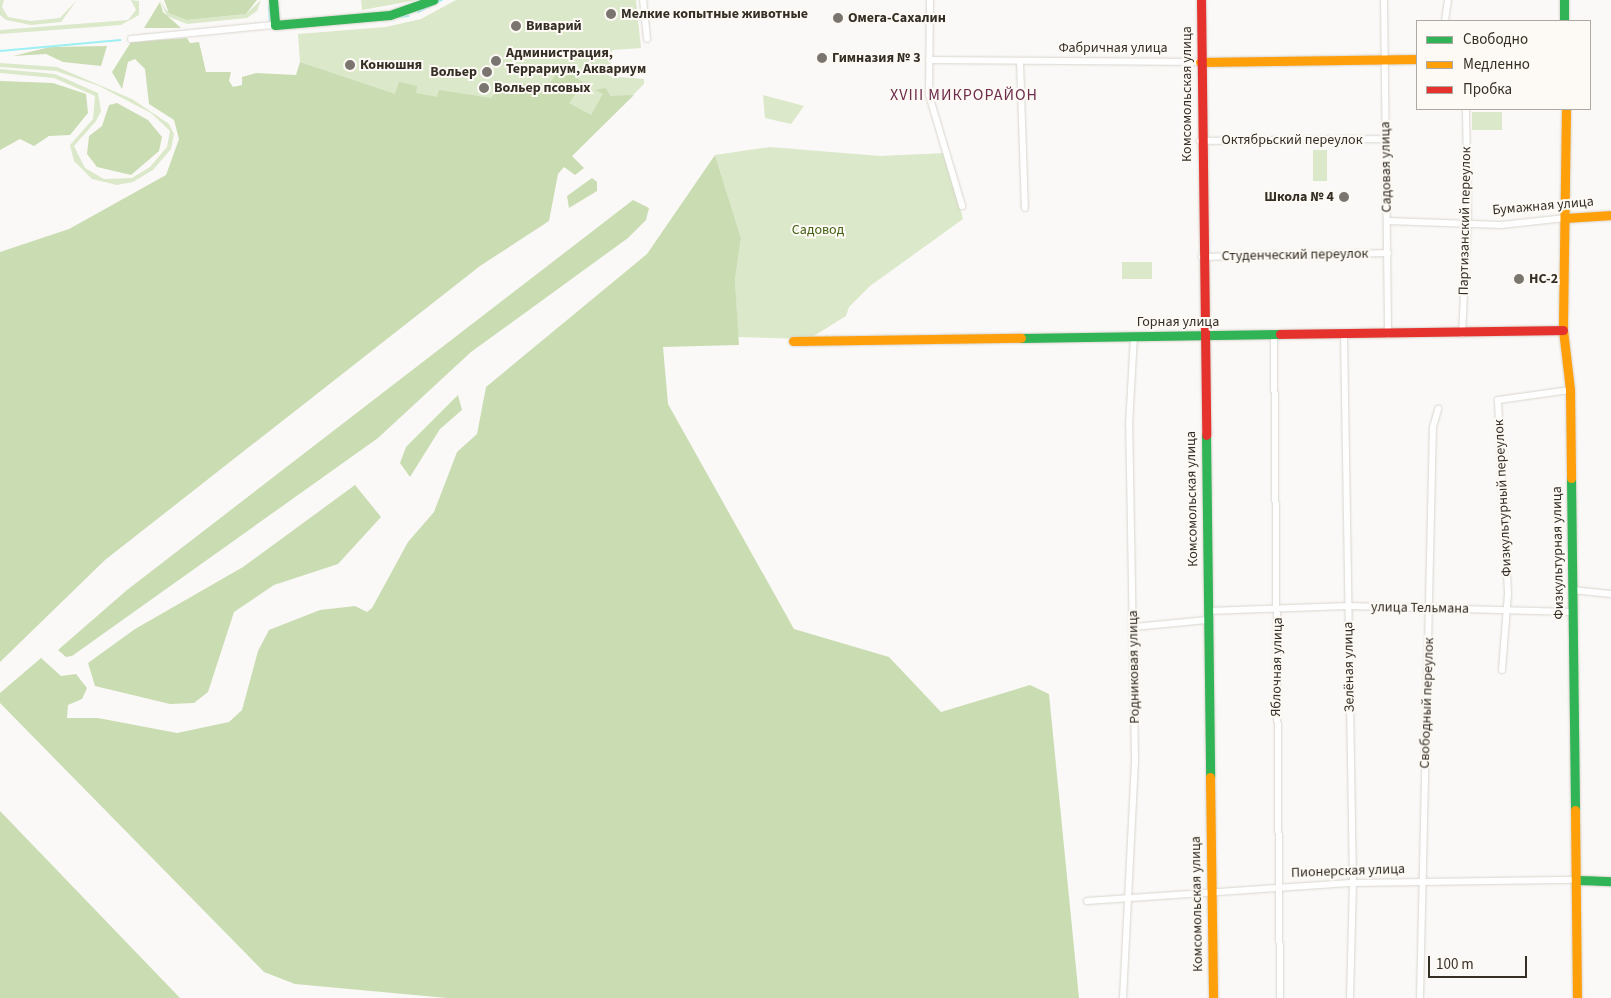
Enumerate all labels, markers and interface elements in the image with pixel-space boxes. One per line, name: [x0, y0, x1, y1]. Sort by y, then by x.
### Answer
place label: Мелкие копытные животные: [621, 6, 808, 22]
marker: Мелкие копытные животные: [605, 8, 617, 20]
place label: Омега-Сахалин: [848, 10, 946, 26]
marker: Омега-Сахалин: [832, 12, 844, 24]
place label: Виварий: [526, 18, 582, 34]
marker: Виварий: [510, 20, 522, 32]
legend: [1416, 20, 1591, 110]
street label: Комсомольская улица: [1179, 26, 1195, 162]
text: Свободно: [1463, 29, 1528, 50]
street label: Фабричная улица: [1058, 40, 1168, 56]
place label: Администрация, Террариум, Аквариум: [506, 45, 646, 78]
place label: Гимназия № 3: [832, 50, 921, 66]
marker: Гимназия № 3: [816, 52, 828, 64]
text: Медленно: [1463, 54, 1530, 75]
marker: Администрация, Террариум, Аквариум: [490, 55, 502, 67]
place label: Конюшня: [360, 57, 422, 73]
marker: Конюшня: [344, 59, 356, 71]
place label: Вольер: [430, 64, 477, 80]
marker: Вольер: [481, 66, 493, 78]
text: Пробка: [1463, 79, 1512, 100]
place label: Вольер псовых: [494, 80, 590, 96]
marker: Вольер псовых: [478, 82, 490, 94]
district label: XVIII МИКРОРАЙОН: [888, 85, 1040, 105]
street label: Садовая улица: [1377, 121, 1395, 213]
street label: Октябрьский переулок: [1221, 132, 1363, 148]
street label: Партизанский переулок: [1455, 146, 1475, 296]
place label: Школа № 4: [1264, 189, 1334, 205]
marker: Школа № 4: [1338, 191, 1350, 203]
street label: Бумажная улица: [1492, 193, 1594, 219]
park label: Садовод: [792, 222, 844, 238]
street label: Студенческий переулок: [1222, 245, 1368, 265]
place label: НС-2: [1529, 271, 1558, 287]
marker: НС-2: [1513, 273, 1525, 285]
street label: Горная улица: [1137, 314, 1219, 330]
street label: Физкультурный переулок: [1490, 419, 1516, 577]
street label: Комсомольская улица: [1182, 431, 1202, 567]
street label: Физкультурная улица: [1548, 486, 1568, 620]
street label: улица Тельмана: [1371, 599, 1469, 617]
street label: Родниковая улица: [1125, 610, 1143, 724]
street label: Яблочная улица: [1268, 617, 1286, 717]
street label: Зелёная улица: [1340, 622, 1358, 712]
street label: Свободный переулок: [1416, 637, 1438, 769]
street label: Комсомольская улица: [1187, 836, 1207, 972]
street label: Пионерская улица: [1291, 861, 1405, 881]
scale bar: [1431, 946, 1530, 978]
text: 100 m: [1436, 954, 1474, 975]

